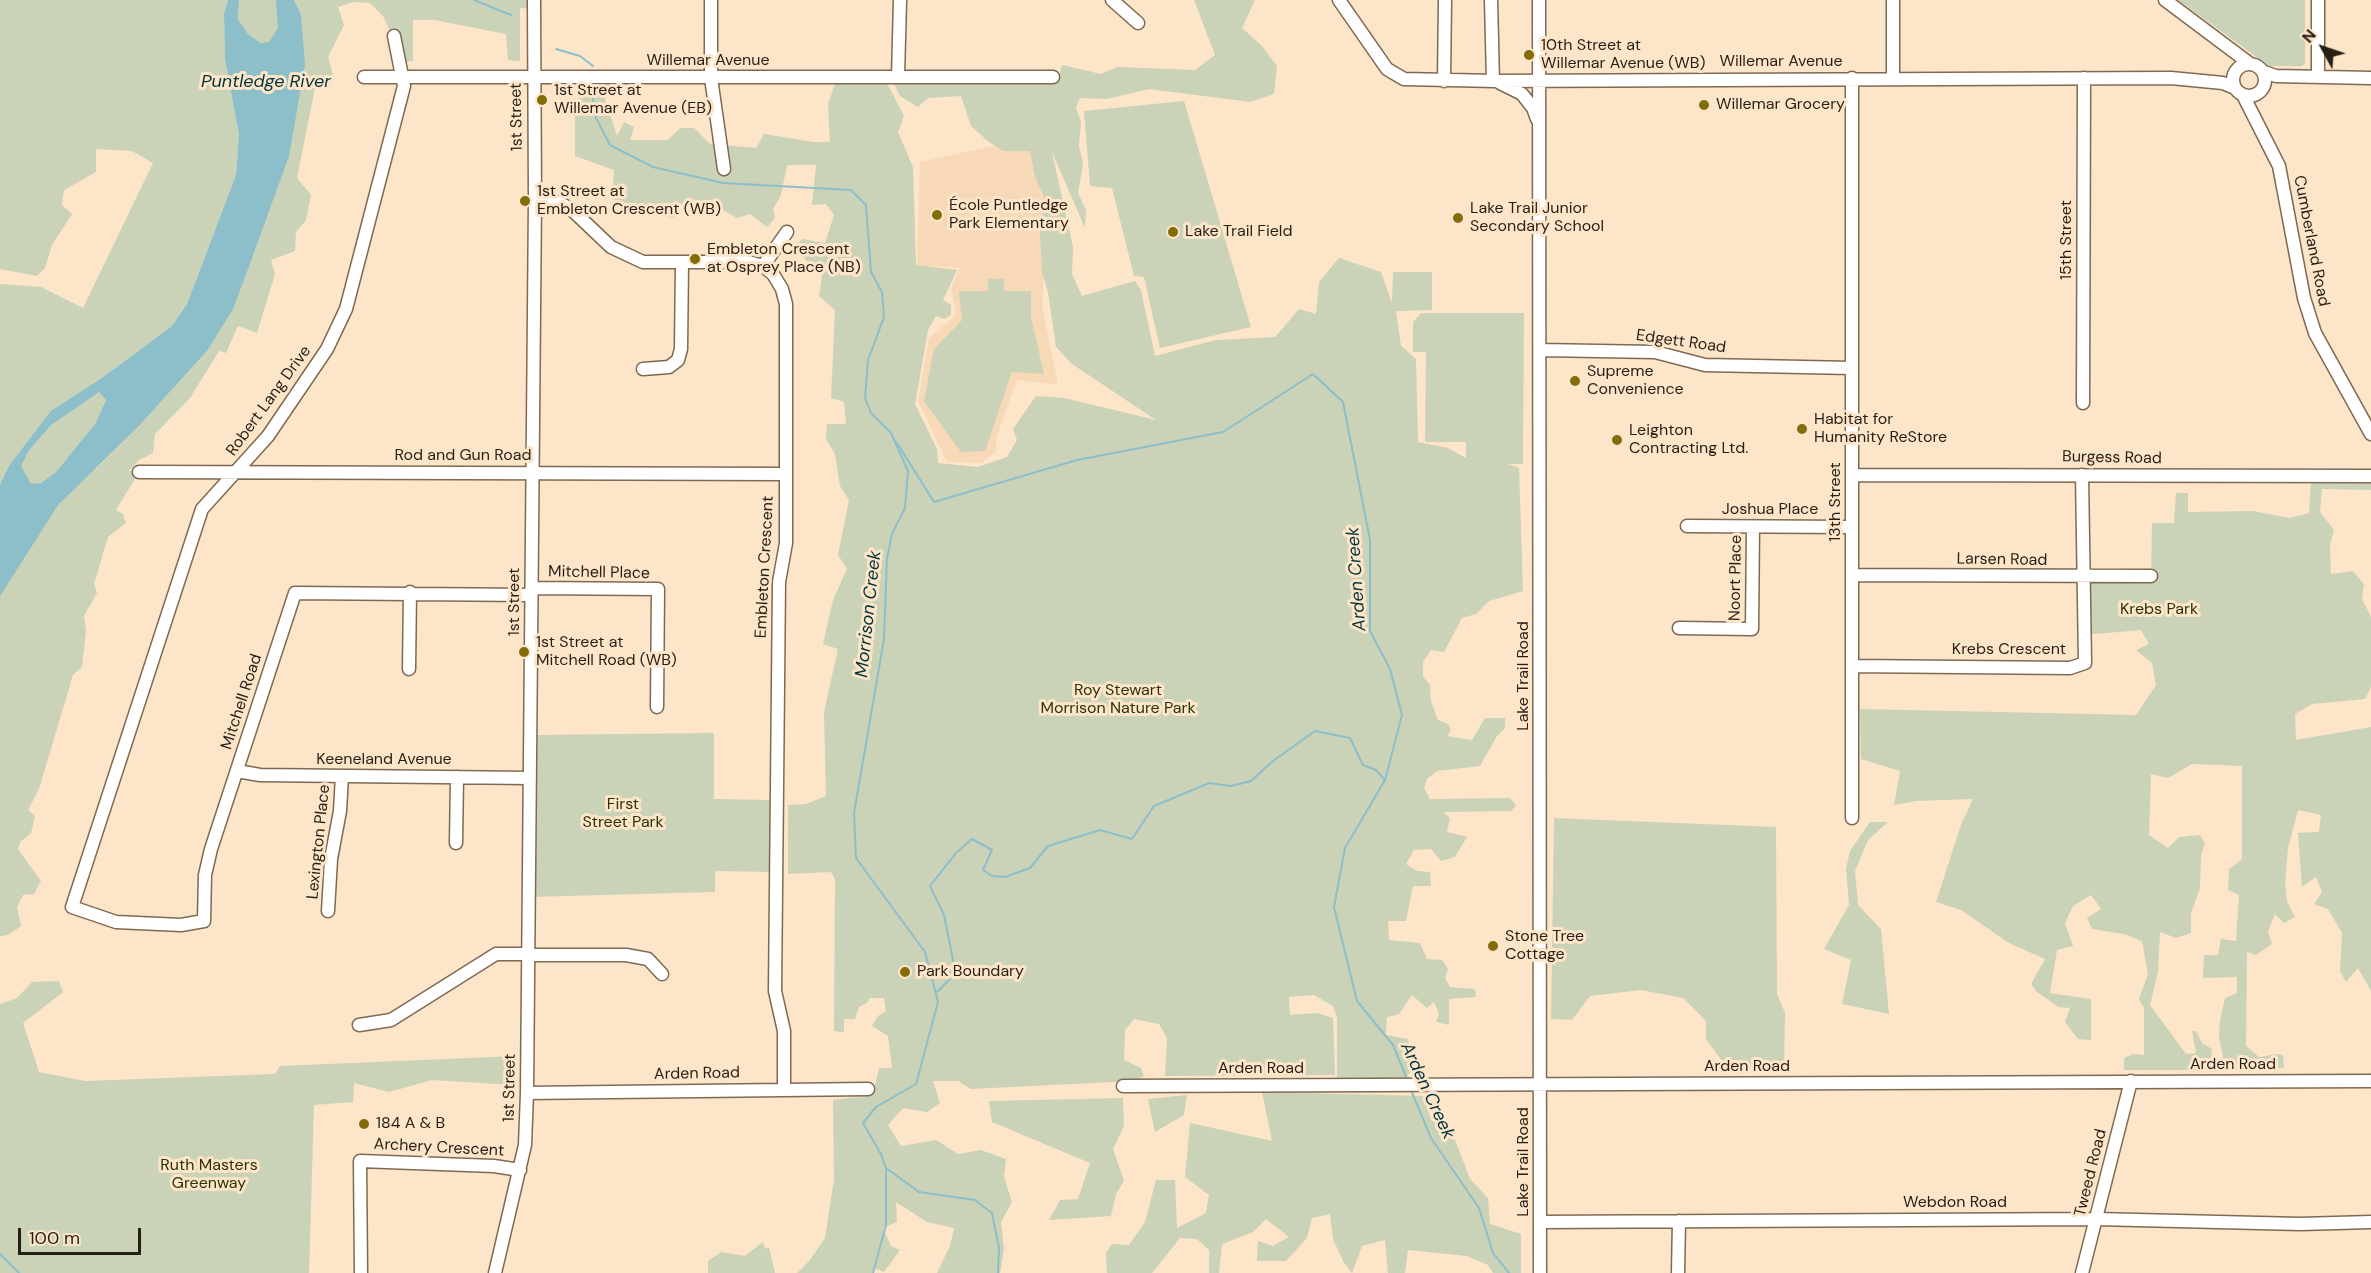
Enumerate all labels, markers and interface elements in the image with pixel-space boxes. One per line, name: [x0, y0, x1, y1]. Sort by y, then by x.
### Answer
north arrow: [2293, 18, 2353, 78]
text: N: [2297, 25, 2321, 47]
place label: 10th Street at Willemar Avenue (WB): [1541, 36, 1705, 74]
marker: 10th Street at Willemar Avenue (WB): [1522, 48, 1536, 62]
street label: Willemar Avenue: [646, 51, 770, 71]
street label: Willemar Avenue: [1719, 52, 1843, 72]
water label: Puntledge River: [201, 71, 331, 93]
place label: 1st Street at Willemar Avenue (EB): [554, 81, 712, 119]
street label: 1st Street: [507, 83, 527, 151]
marker: 1st Street at Willemar Avenue (EB): [535, 93, 549, 107]
place label: Willemar Grocery: [1716, 95, 1845, 115]
marker: Willemar Grocery: [1697, 98, 1711, 112]
street label: Cumberland Road: [2289, 174, 2333, 308]
place label: 1st Street at Embleton Crescent (WB): [537, 182, 721, 220]
marker: 1st Street at Embleton Crescent (WB): [518, 194, 532, 208]
place label: École Puntledge Park Elementary: [949, 196, 1069, 234]
place label: Lake Trail Junior Secondary School: [1470, 199, 1604, 237]
street label: 15th Street: [2057, 200, 2077, 280]
marker: École Puntledge Park Elementary: [930, 208, 944, 222]
marker: Lake Trail Junior Secondary School: [1451, 211, 1465, 225]
place label: Lake Trail Field: [1185, 222, 1292, 242]
marker: Lake Trail Field: [1166, 225, 1180, 239]
place label: Embleton Crescent at Osprey Place (NB): [707, 240, 861, 278]
marker: Embleton Crescent at Osprey Place (NB): [688, 252, 702, 266]
street label: Edgett Road: [1635, 326, 1727, 358]
street label: Robert Lang Drive: [223, 342, 315, 460]
place label: Supreme Convenience: [1587, 362, 1684, 400]
marker: Supreme Convenience: [1568, 374, 1582, 388]
place label: Habitat for Humanity ReStore: [1814, 410, 1947, 448]
place label: Leighton Contracting Ltd.: [1629, 421, 1748, 459]
marker: Habitat for Humanity ReStore: [1795, 422, 1809, 436]
marker: Leighton Contracting Ltd.: [1610, 433, 1624, 447]
street label: Rod and Gun Road: [395, 446, 531, 466]
street label: Burgess Road: [2062, 448, 2162, 468]
street label: 13th Street: [1826, 462, 1846, 542]
street label: Embleton Crescent: [752, 495, 778, 639]
street label: Joshua Place: [1722, 500, 1818, 520]
water label: Arden Creek: [1343, 526, 1371, 632]
street label: Noort Place: [1726, 535, 1746, 621]
water label: Morrison Creek: [852, 549, 886, 679]
street label: Larsen Road: [1956, 550, 2048, 570]
street label: Mitchell Place: [548, 563, 650, 583]
street label: 1st Street: [505, 568, 525, 636]
park label: Krebs Park: [2120, 600, 2198, 620]
street label: Lake Trail Road: [1514, 621, 1534, 731]
place label: 1st Street at Mitchell Road (WB): [536, 633, 677, 671]
street label: Krebs Crescent: [1952, 640, 2066, 660]
marker: 1st Street at Mitchell Road (WB): [517, 645, 531, 659]
street label: Mitchell Road: [218, 652, 266, 752]
park label: Roy Stewart Morrison Nature Park: [1040, 681, 1196, 719]
street label: Keeneland Avenue: [316, 750, 452, 770]
street label: Lexington Place: [303, 784, 335, 900]
park label: First Street Park: [582, 795, 664, 833]
place label: Stone Tree Cottage: [1505, 927, 1584, 965]
marker: Stone Tree Cottage: [1486, 939, 1500, 953]
place label: Park Boundary: [917, 962, 1024, 982]
marker: Park Boundary: [898, 965, 912, 979]
water label: Arden Creek: [1395, 1039, 1459, 1143]
street label: 1st Street: [500, 1054, 520, 1122]
street label: Arden Road: [2190, 1055, 2276, 1075]
street label: Arden Road: [1704, 1057, 1790, 1077]
street label: Arden Road: [1218, 1059, 1304, 1079]
street label: Arden Road: [654, 1064, 740, 1084]
street label: Lake Trail Road: [1514, 1107, 1534, 1217]
place label: 184 A & B: [376, 1114, 445, 1134]
marker: 184 A & B: [357, 1117, 371, 1131]
street label: Tweed Road: [2071, 1127, 2111, 1219]
street label: Archery Crescent: [373, 1135, 505, 1161]
park label: Ruth Masters Greenway: [160, 1156, 258, 1194]
street label: Webdon Road: [1903, 1193, 2007, 1213]
scale bar: [21, 1216, 144, 1254]
text: 100 m: [29, 1226, 80, 1250]

